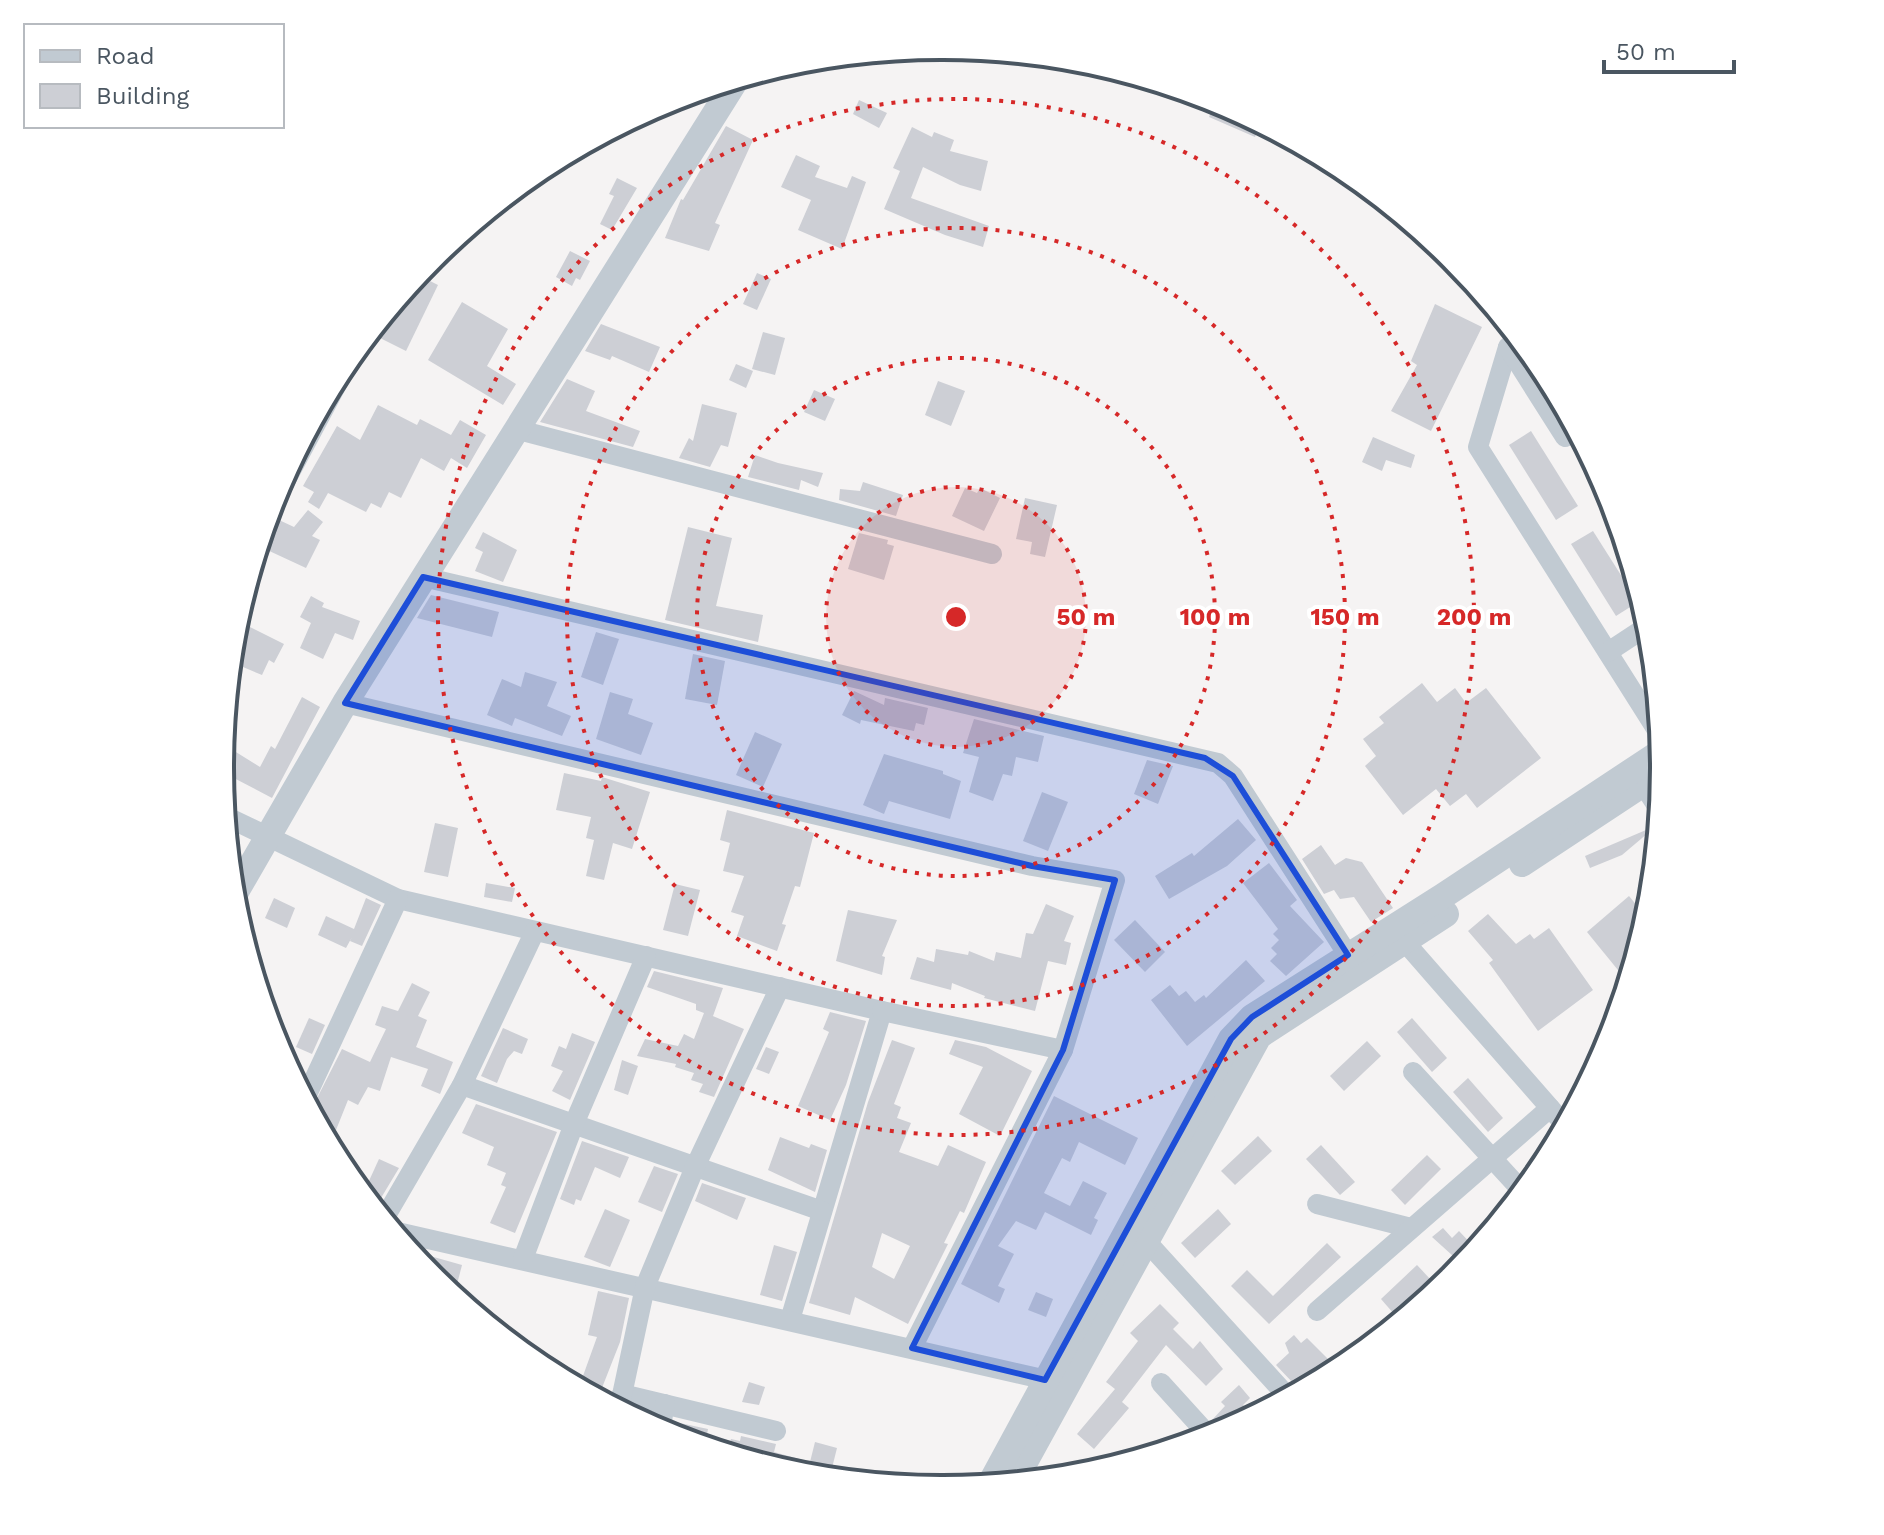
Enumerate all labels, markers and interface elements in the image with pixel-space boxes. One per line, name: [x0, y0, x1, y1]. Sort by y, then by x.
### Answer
legend: [24, 24, 284, 128]
scale bar: [1604, 24, 1734, 74]
text: 50 m: [1616, 38, 1676, 66]
text: Road: [96, 42, 155, 70]
text: Building: [96, 82, 189, 110]
centre of rings: [942, 603, 970, 631]
text: 50 m: [1057, 603, 1115, 631]
text: 100 m: [1180, 603, 1250, 631]
text: 150 m: [1310, 603, 1380, 631]
text: 200 m: [1437, 603, 1511, 631]

